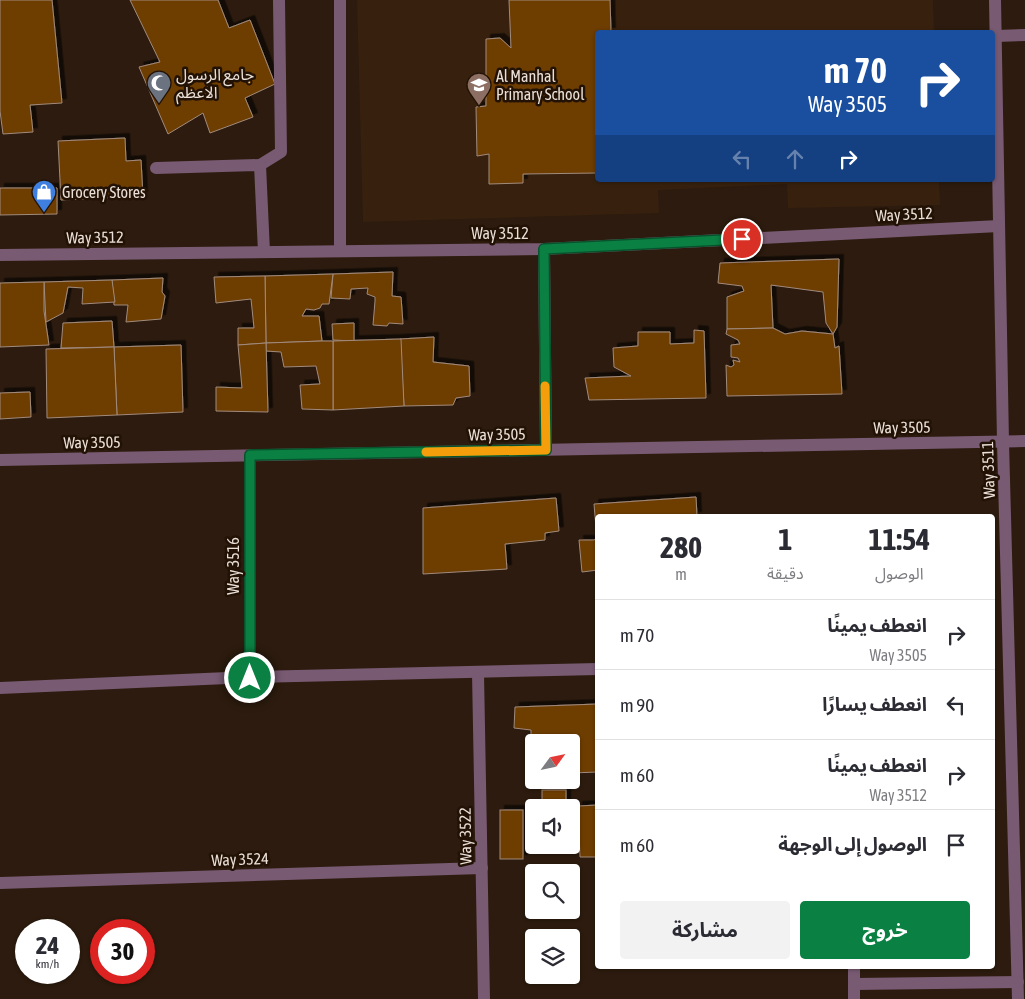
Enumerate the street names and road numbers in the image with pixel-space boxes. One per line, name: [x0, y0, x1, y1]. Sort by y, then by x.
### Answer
street label: Way 3512: [875, 204, 933, 225]
street label: Way 3512: [471, 224, 529, 243]
street label: Way 3512: [66, 228, 124, 247]
street label: Way 3505: [873, 418, 931, 437]
street label: Way 3505: [468, 425, 526, 444]
street label: Way 3505: [63, 433, 121, 452]
street label: Way 3511: [978, 441, 999, 499]
street label: Way 3516: [224, 537, 243, 595]
street label: Way 3522: [456, 807, 475, 865]
street label: Way 3524: [211, 849, 269, 870]

